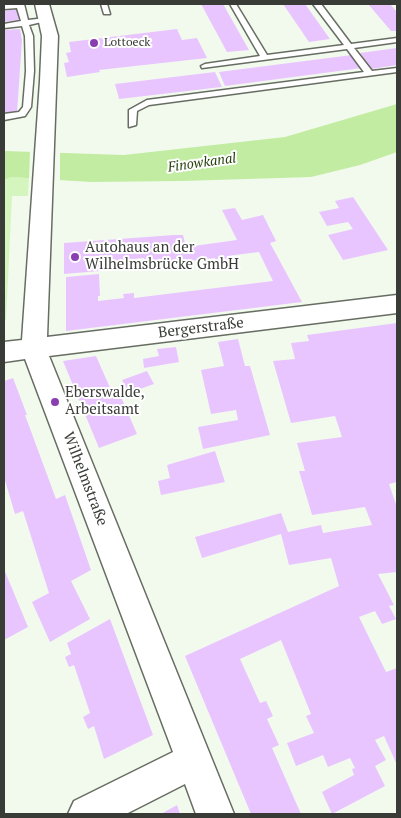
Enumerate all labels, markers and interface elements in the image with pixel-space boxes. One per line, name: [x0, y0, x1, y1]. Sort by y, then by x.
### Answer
place label: Lottoeck: [104, 36, 150, 50]
marker: Lottoeck: [88, 37, 100, 49]
water label: Finowkanal: [167, 150, 237, 176]
place label: Autohaus an der Wilhelmsbrücke GmbH: [85, 239, 239, 274]
marker: Autohaus an der Wilhelmsbrücke GmbH: [69, 251, 81, 263]
street label: Bergerstraße: [157, 314, 245, 342]
place label: Eberswalde, Arbeitsamt: [65, 384, 145, 419]
marker: Eberswalde, Arbeitsamt: [49, 396, 61, 408]
street label: Wilhelmstraße: [59, 429, 111, 529]

